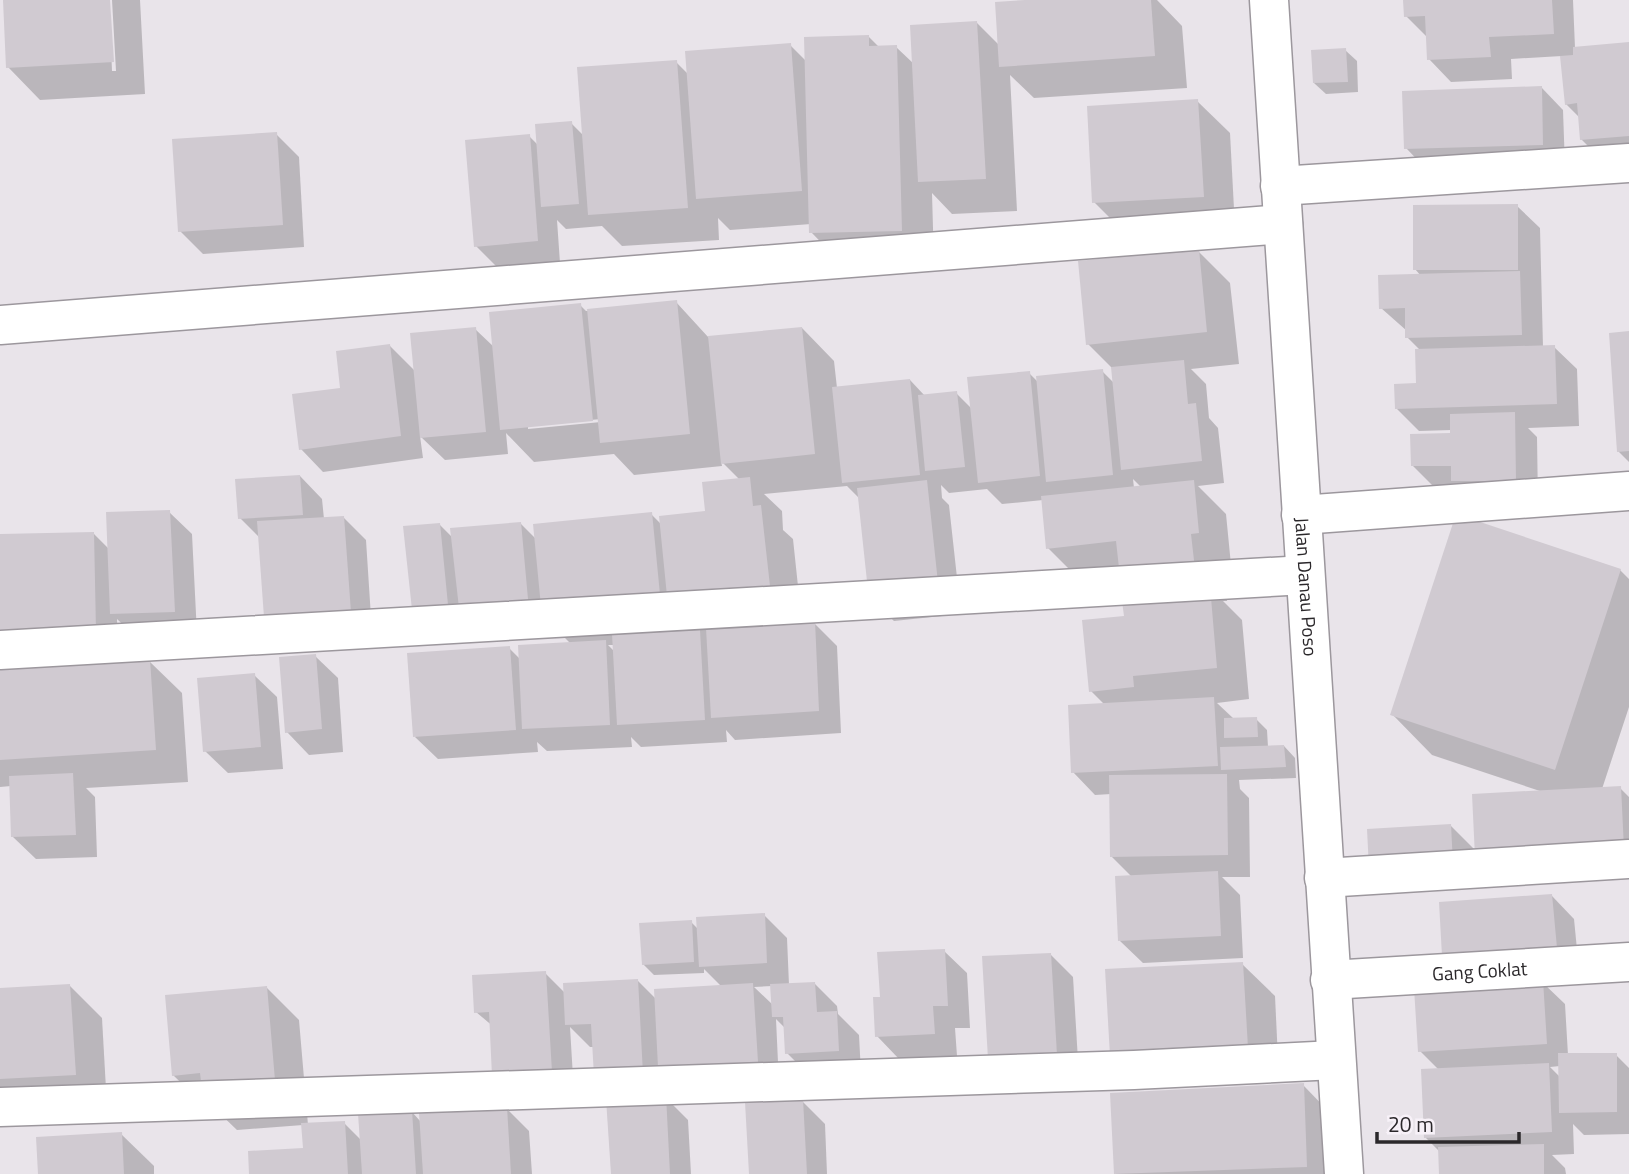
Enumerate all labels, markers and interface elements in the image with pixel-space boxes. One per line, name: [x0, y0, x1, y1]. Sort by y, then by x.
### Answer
street label: Jalan Danau Poso: [1288, 516, 1326, 657]
street label: Gang Coklat: [1431, 953, 1528, 988]
scale bar: [1377, 1100, 1519, 1144]
text: 20 m: [1388, 1108, 1434, 1140]

